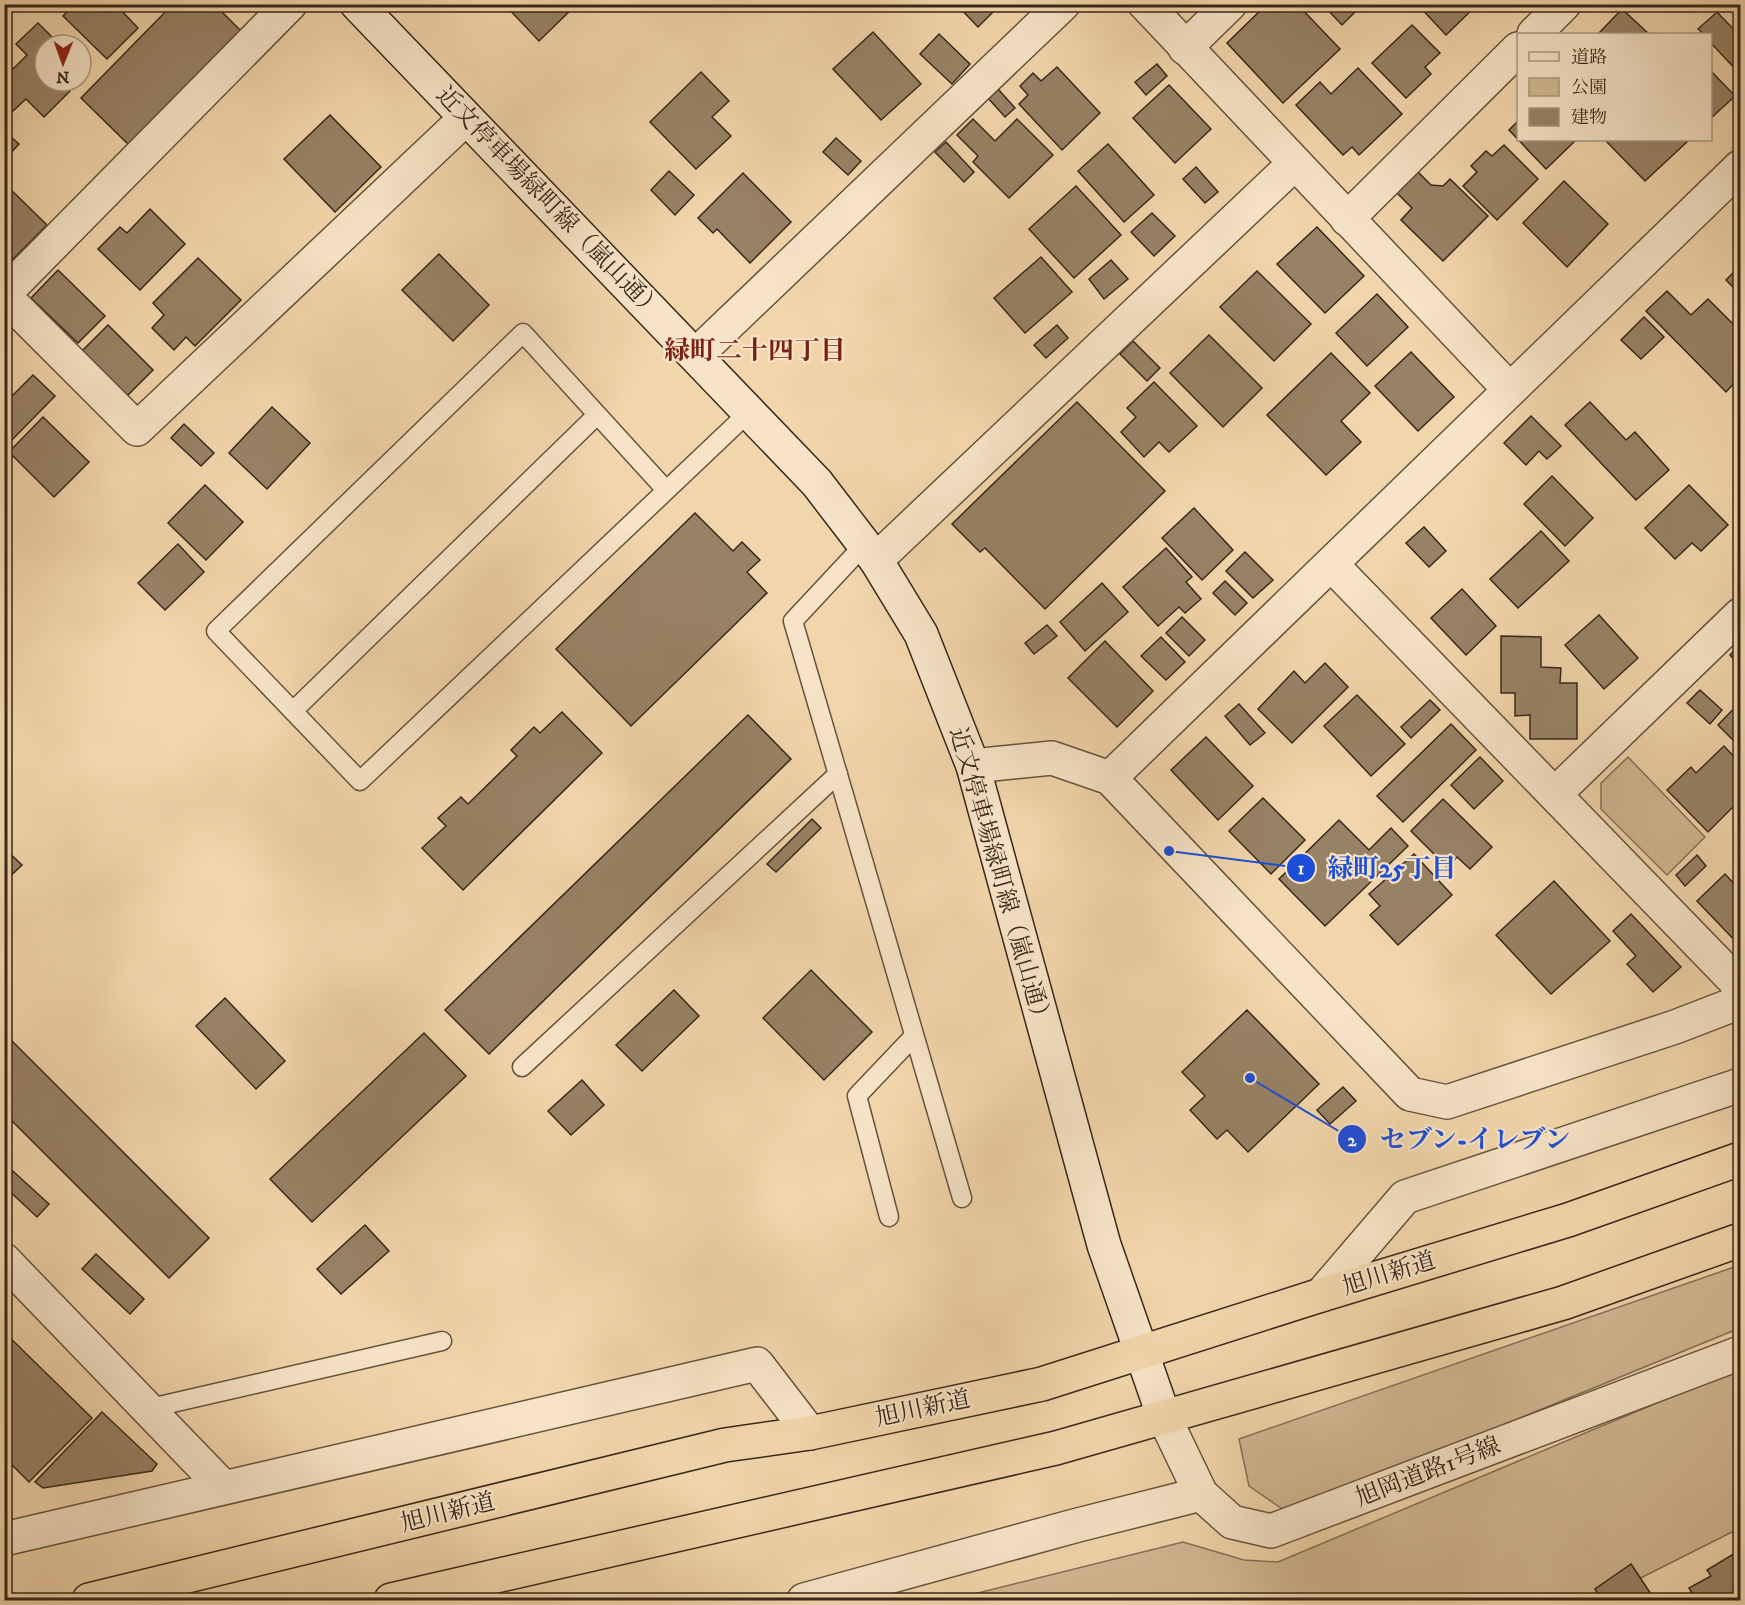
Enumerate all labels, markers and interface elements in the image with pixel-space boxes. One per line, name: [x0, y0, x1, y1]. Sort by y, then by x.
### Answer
north arrow: [33, 33, 93, 93]
legend: [1517, 33, 1712, 141]
text: 道路: [1571, 47, 1607, 69]
text: N: [56, 67, 69, 87]
text: 公園: [1571, 77, 1607, 99]
street label: 近文停車場緑町線（嵐山通）: [430, 80, 668, 326]
text: 建物: [1571, 107, 1607, 129]
district label: 緑町二十四丁目: [664, 335, 846, 368]
street label: 近文停車場緑町線（嵐山通）: [943, 724, 1057, 1032]
callout: 緑町25丁目: [1286, 846, 1469, 890]
text: 緑町25丁目: [1327, 853, 1457, 886]
text: 1: [1298, 858, 1305, 880]
callout: セブン-イレブン: [1337, 1117, 1584, 1161]
text: セブン-イレブン: [1380, 1124, 1570, 1157]
text: 2: [1348, 1130, 1358, 1152]
street label: 旭川新道: [1339, 1246, 1439, 1302]
street label: 旭川新道: [873, 1384, 973, 1434]
street label: 旭岡道路1号線: [1351, 1431, 1505, 1513]
street label: 旭川新道: [398, 1487, 498, 1539]

